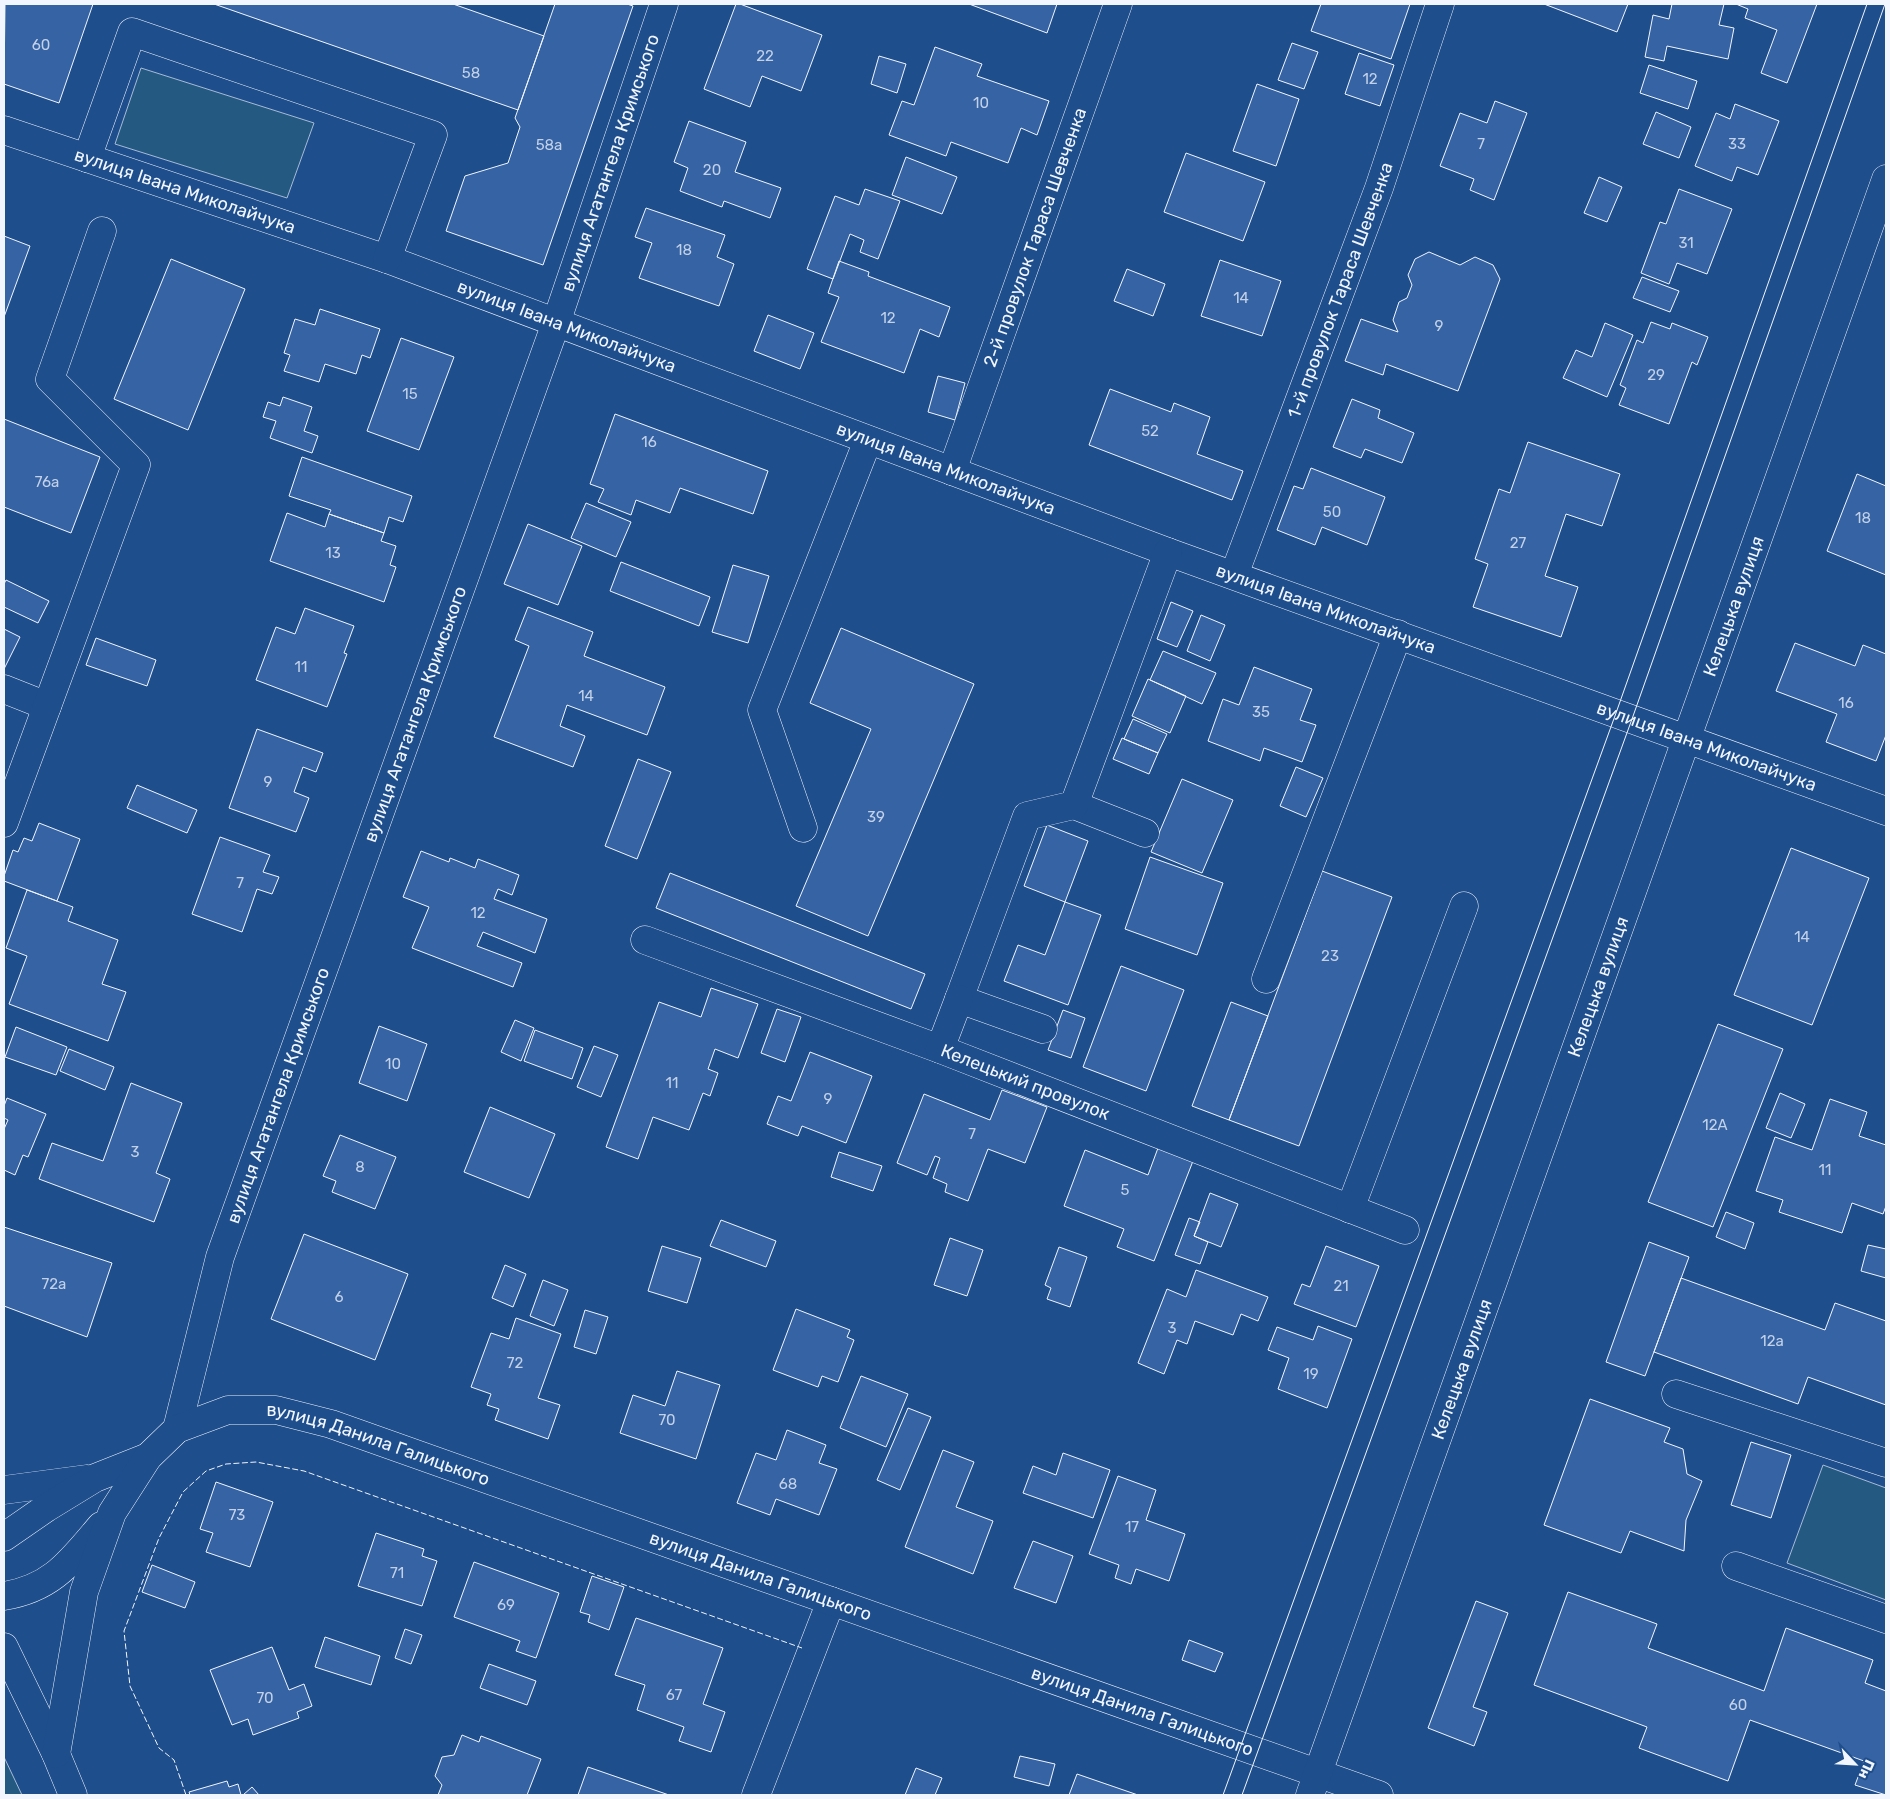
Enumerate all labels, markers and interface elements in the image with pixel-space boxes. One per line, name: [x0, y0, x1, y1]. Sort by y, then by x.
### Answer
street label: вулиця Агатангела Кримського: [556, 31, 664, 294]
house number: 60: [32, 36, 50, 54]
house number: 22: [756, 47, 774, 65]
house number: 58: [462, 64, 480, 82]
house number: 12: [1362, 70, 1378, 88]
house number: 10: [973, 94, 989, 112]
street label: 2-й провулок Тараса Шевченка: [979, 105, 1091, 370]
house number: 7: [1477, 135, 1485, 153]
house number: 33: [1728, 135, 1746, 153]
house number: 58а: [536, 136, 562, 154]
street label: вулиця Івана Миколайчука: [72, 144, 298, 238]
street label: 1-й провулок Тараса Шевченка: [1283, 160, 1398, 421]
house number: 20: [703, 161, 721, 179]
house number: 31: [1678, 234, 1694, 252]
house number: 18: [676, 241, 692, 259]
street label: вулиця Івана Миколайчука: [454, 275, 679, 377]
house number: 14: [1233, 289, 1249, 307]
house number: 12: [880, 309, 896, 327]
house number: 9: [1435, 317, 1444, 335]
house number: 29: [1647, 366, 1665, 384]
house number: 15: [402, 385, 418, 403]
street label: вулиця Івана Миколайчука: [833, 418, 1058, 520]
house number: 52: [1141, 422, 1159, 440]
house number: 16: [641, 433, 657, 451]
house number: 76а: [35, 473, 59, 491]
house number: 50: [1323, 503, 1341, 521]
house number: 18: [1855, 509, 1871, 527]
street label: Келецька вулиця: [1699, 533, 1769, 679]
house number: 27: [1510, 534, 1527, 552]
house number: 13: [325, 544, 341, 562]
street label: вулиця Івана Миколайчука: [1213, 559, 1439, 659]
street label: вулиця Агатангела Кримського: [359, 583, 471, 845]
house number: 11: [295, 658, 307, 676]
house number: 14: [578, 687, 594, 705]
house number: 16: [1838, 694, 1854, 712]
street label: вулиця Івана Миколайчука: [1594, 697, 1820, 796]
house number: 35: [1252, 703, 1270, 721]
house number: 9: [264, 773, 273, 791]
house number: 39: [867, 808, 885, 826]
house number: 7: [236, 874, 244, 892]
house number: 12: [470, 904, 486, 922]
street label: Келецька вулиця: [1563, 914, 1633, 1060]
house number: 14: [1794, 928, 1810, 946]
house number: 23: [1321, 947, 1339, 965]
street label: вулиця Агатангела Кримського: [222, 964, 334, 1226]
street label: Келецький провулок: [938, 1039, 1113, 1125]
house number: 10: [385, 1055, 401, 1073]
house number: 11: [666, 1074, 678, 1092]
house number: 9: [824, 1090, 833, 1108]
house number: 12А: [1702, 1116, 1728, 1134]
house number: 7: [968, 1125, 976, 1143]
house number: 3: [130, 1143, 140, 1161]
house number: 8: [355, 1158, 365, 1176]
house number: 11: [1819, 1161, 1831, 1179]
house number: 5: [1121, 1181, 1130, 1199]
house number: 72а: [42, 1275, 66, 1293]
house number: 21: [1333, 1277, 1349, 1295]
house number: 6: [334, 1288, 344, 1306]
street label: Келецька вулиця: [1427, 1296, 1497, 1442]
house number: 3: [1167, 1319, 1177, 1337]
house number: 12а: [1760, 1332, 1784, 1350]
house number: 72: [507, 1354, 523, 1372]
house number: 19: [1303, 1365, 1319, 1383]
street label: вулиця Данила Галицького: [266, 1399, 493, 1490]
house number: 70: [658, 1411, 676, 1429]
house number: 68: [779, 1475, 797, 1493]
house number: 73: [229, 1506, 245, 1524]
house number: 17: [1125, 1518, 1139, 1536]
street label: вулиця Данила Галицького: [647, 1527, 875, 1626]
house number: 71: [390, 1564, 404, 1582]
house number: 69: [497, 1596, 515, 1614]
street label: вулиця Данила Галицького: [1028, 1662, 1256, 1761]
house number: 67: [666, 1686, 682, 1704]
house number: 70: [256, 1689, 274, 1707]
house number: 60: [1729, 1696, 1747, 1714]
north arrow: [1830, 1739, 1880, 1789]
text: Пн: [1855, 1757, 1878, 1782]

